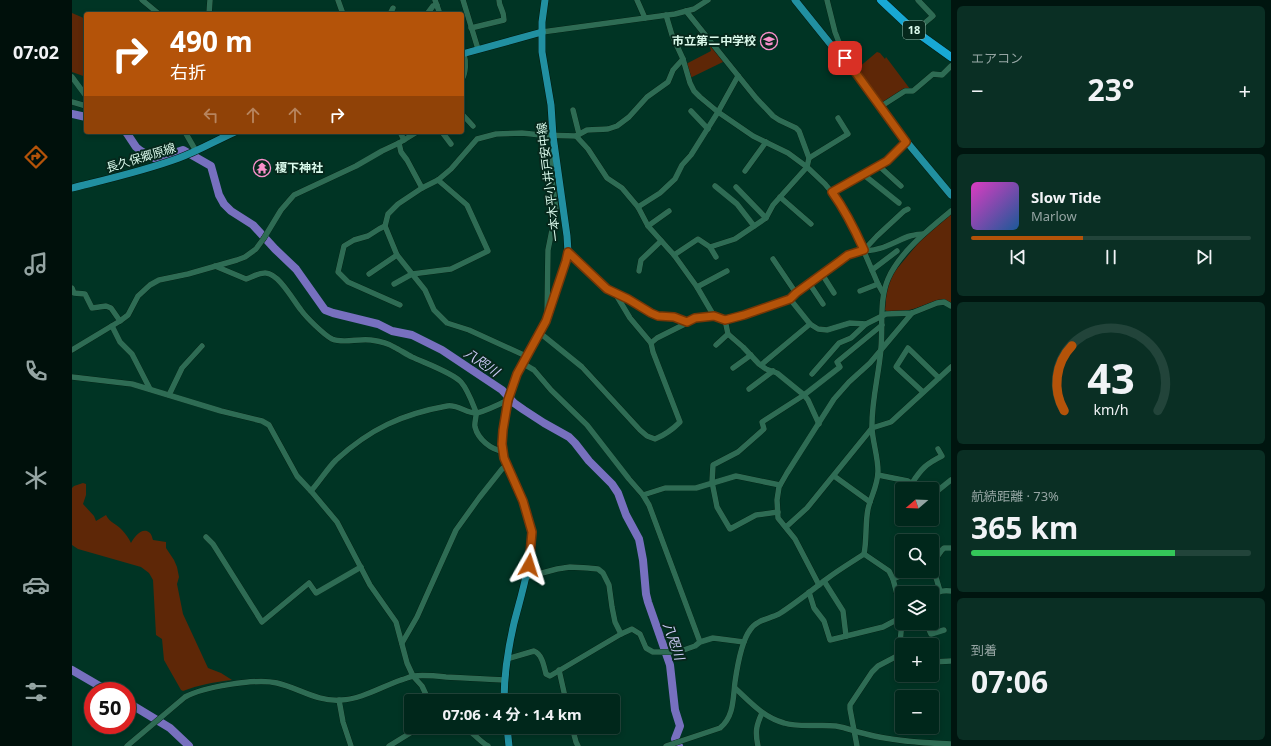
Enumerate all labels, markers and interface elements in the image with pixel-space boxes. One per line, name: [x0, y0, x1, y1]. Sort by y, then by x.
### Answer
road number: 18: [903, 21, 925, 39]
text: 490 m: [170, 22, 253, 60]
icon: right: [104, 28, 156, 80]
school or university icon: 市立第二中学校: [759, 31, 779, 51]
place label: 市立第二中学校: [672, 32, 756, 49]
text: 07:02: [13, 40, 59, 64]
pin: [828, 41, 862, 75]
icon: arrive: [834, 47, 856, 69]
text: エアコン: [971, 49, 1023, 67]
text: 右折: [170, 60, 206, 84]
text: 23°: [1087, 69, 1135, 110]
text: −: [971, 75, 984, 105]
text: +: [1238, 75, 1251, 105]
icon: left: [200, 104, 222, 126]
icon: ahead: [242, 104, 264, 126]
icon: ahead: [284, 104, 306, 126]
icon: right: [326, 104, 348, 126]
street label: 一本木平小井戸安中線: [533, 121, 564, 243]
street label: 長久保郷原線: [104, 139, 178, 176]
icon: directions: [22, 143, 50, 171]
temple icon: 榎下神社: [252, 158, 272, 178]
place label: 榎下神社: [275, 159, 323, 176]
text: Slow Tide: [1031, 187, 1101, 207]
text: Marlow: [1031, 207, 1077, 225]
icon: previous: [1007, 246, 1029, 268]
icon: pause: [1100, 246, 1122, 268]
icon: next: [1193, 246, 1215, 268]
icon: music: [22, 250, 50, 278]
water label: 八咫川: [461, 344, 505, 381]
text: 43: [1087, 350, 1135, 406]
icon: phone: [22, 357, 50, 385]
text: km/h: [1093, 400, 1129, 419]
icon: climate: [22, 464, 50, 492]
north arrow: [895, 482, 939, 526]
map controls: [895, 482, 939, 734]
text: 航続距離 · 73%: [971, 487, 1059, 505]
text: 365 km: [971, 507, 1078, 548]
button: search: [895, 534, 939, 578]
position arrow: [508, 544, 550, 586]
icon: car: [22, 571, 50, 599]
button: layers: [895, 586, 939, 630]
water label: 八咫川: [659, 620, 690, 664]
button: +: [895, 638, 939, 682]
text: 到着: [971, 641, 997, 659]
text: 07:06: [971, 661, 1048, 702]
icon: filters: [22, 678, 50, 706]
speed limit sign: 50: [84, 682, 136, 734]
button: −: [895, 690, 939, 734]
text: 07:06 · 4 分 · 1.4 km: [442, 704, 582, 724]

